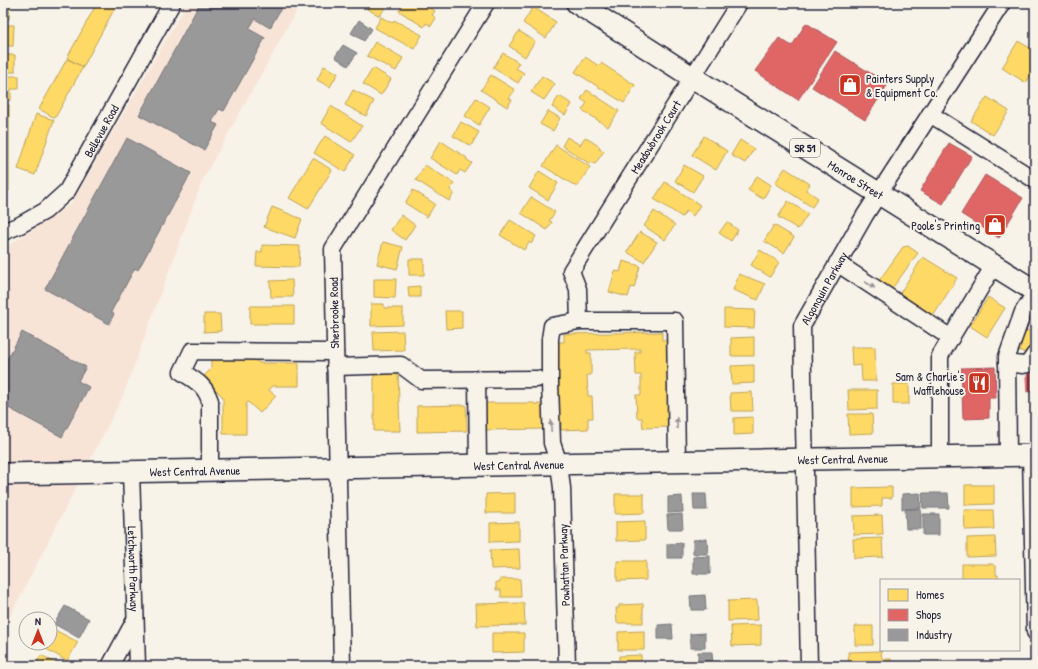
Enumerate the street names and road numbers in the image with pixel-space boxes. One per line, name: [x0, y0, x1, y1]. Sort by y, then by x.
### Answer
street label: Meadowbrook Court: [626, 96, 685, 177]
street label: Bellevue Road: [79, 101, 122, 160]
road number: SR 51: [790, 139, 820, 157]
street label: Monroe Street: [825, 156, 888, 203]
street label: Algonquin Parkway: [796, 248, 851, 327]
street label: Sherbrooke Road: [325, 277, 343, 349]
street label: West Central Avenue: [797, 449, 888, 468]
street label: West Central Avenue: [474, 455, 565, 474]
street label: West Central Avenue: [150, 461, 241, 480]
street label: Powhattan Parkway: [554, 523, 574, 607]
street label: Letchworth Parkway: [124, 526, 144, 612]

